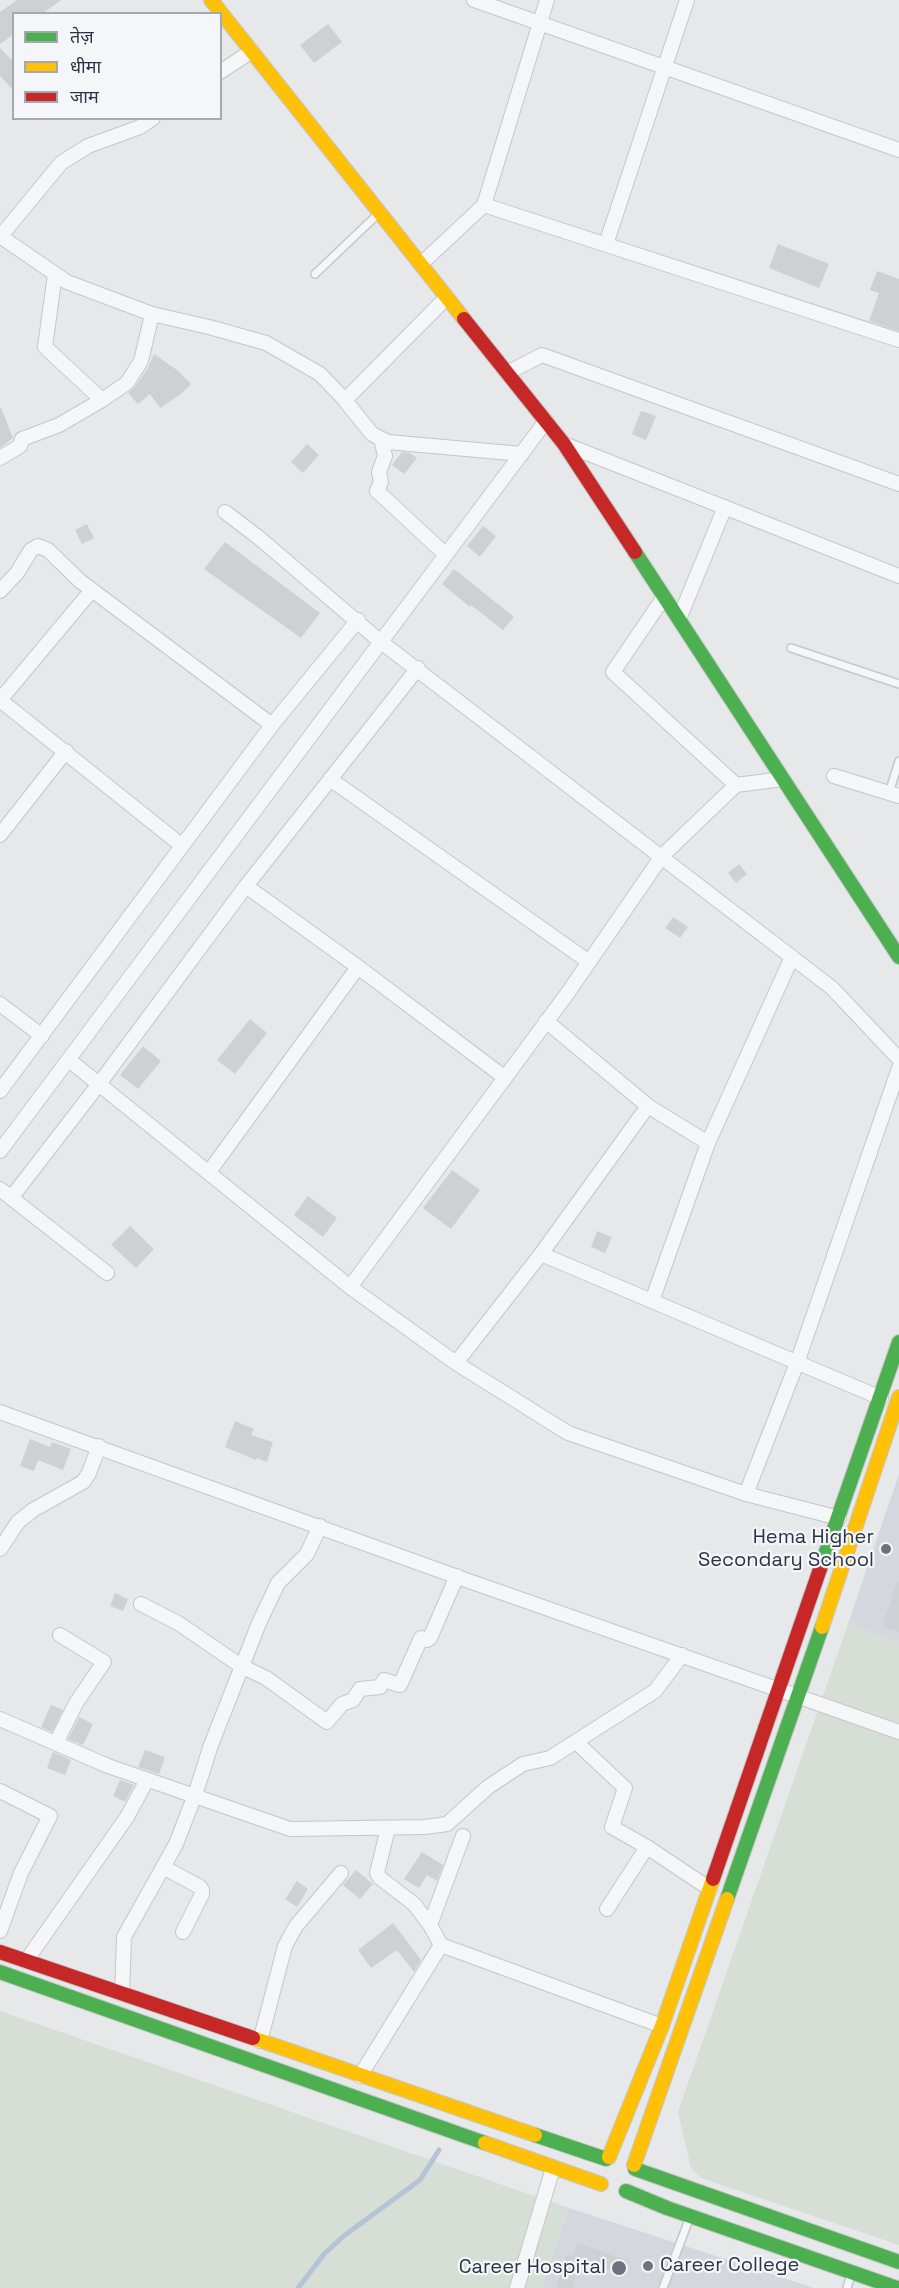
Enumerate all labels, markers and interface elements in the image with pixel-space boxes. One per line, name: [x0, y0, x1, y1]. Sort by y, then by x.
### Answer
legend: [12, 12, 222, 120]
text: तेज़: [70, 25, 94, 48]
text: धीमा: [70, 55, 101, 78]
text: जाम: [70, 85, 99, 108]
place label: Hema Higher Secondary School: [698, 1526, 874, 1573]
marker: Hema Higher Secondary School: [879, 1542, 893, 1556]
place label: Career College: [660, 2254, 799, 2278]
place label: Career Hospital: [459, 2256, 606, 2280]
marker: Career Hospital: [610, 2259, 628, 2277]
marker: Career College: [641, 2259, 655, 2273]

